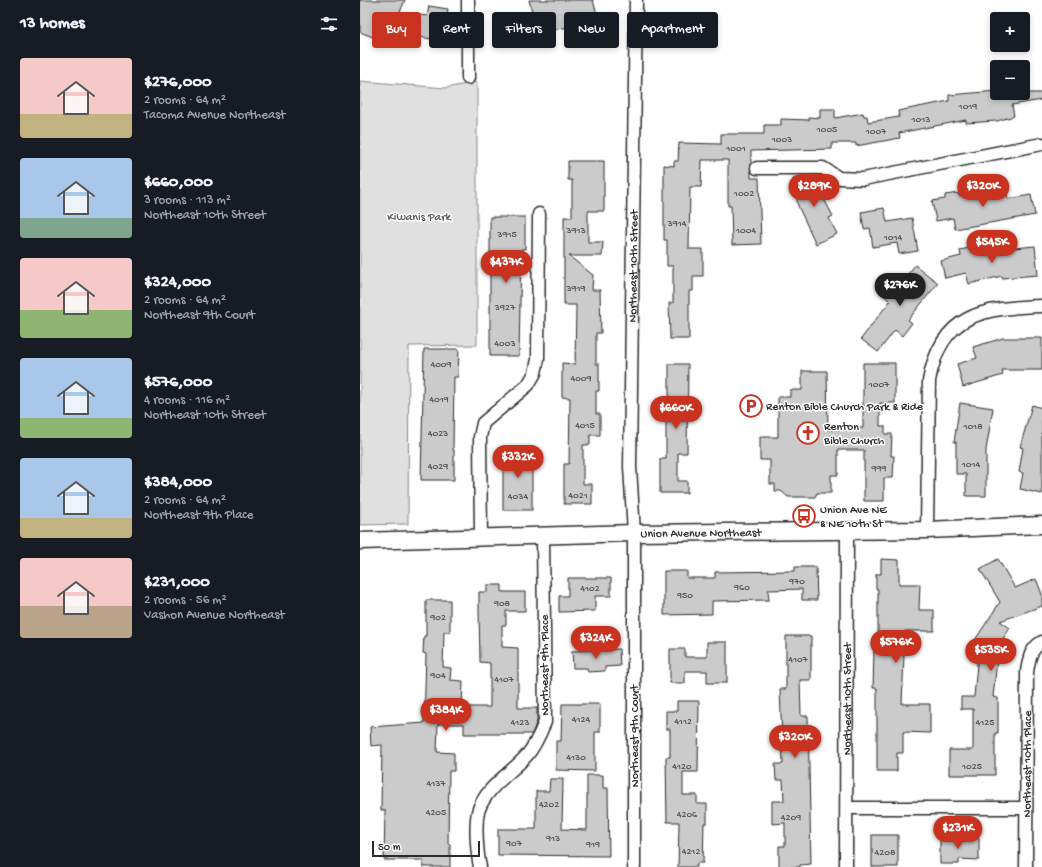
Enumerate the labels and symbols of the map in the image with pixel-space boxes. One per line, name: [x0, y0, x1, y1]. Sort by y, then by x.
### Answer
house number: 1019: [958, 101, 977, 113]
house number: 1013: [911, 114, 930, 126]
house number: 1005: [816, 124, 837, 136]
house number: 1007: [865, 126, 887, 138]
house number: 1003: [771, 134, 792, 146]
house number: 1001: [725, 143, 746, 155]
pin: $289K: [786, 174, 842, 208]
pin: $320K: [955, 174, 1011, 208]
house number: 1002: [733, 188, 754, 200]
street label: Northeast 10th Street: [627, 209, 642, 323]
park label: Kiwanis Park: [387, 211, 452, 225]
house number: 3914: [667, 218, 687, 230]
house number: 3913: [565, 225, 586, 237]
house number: 1004: [735, 225, 756, 237]
house number: 3915: [496, 229, 517, 241]
pin: $545K: [964, 230, 1020, 264]
house number: 1014: [883, 232, 903, 244]
pin: $437K: [478, 250, 534, 284]
pin: $276K: [872, 273, 928, 307]
house number: 3919: [565, 283, 586, 295]
house number: 3927: [494, 302, 516, 314]
house number: 4003: [494, 338, 516, 350]
house number: 4009: [430, 359, 452, 371]
house number: 4009: [570, 373, 592, 385]
house number: 1007: [868, 379, 890, 391]
parking icon: Renton Bible Church Park & Ride: [738, 393, 764, 419]
house number: 4019: [429, 394, 449, 406]
pin: $660K: [648, 396, 704, 430]
place label: Renton Bible Church Park & Ride: [766, 401, 924, 415]
house number: 4015: [575, 420, 595, 432]
church icon: Renton Bible Church: [795, 420, 821, 446]
place label: Renton Bible Church: [823, 421, 885, 449]
house number: 1018: [962, 421, 983, 433]
house number: 4023: [428, 428, 448, 440]
pin: $332K: [490, 445, 546, 479]
house number: 1014: [961, 459, 981, 471]
house number: 4029: [428, 461, 448, 473]
house number: 999: [870, 463, 887, 475]
house number: 4021: [568, 490, 588, 502]
house number: 4034: [508, 491, 528, 503]
bus stop icon: Union Ave NE & NE 10th St: [791, 503, 817, 529]
place label: Union Ave NE & NE 10th St: [820, 504, 887, 532]
street label: Union Avenue Northeast: [640, 527, 763, 542]
house number: 970: [788, 576, 805, 588]
house number: 960: [733, 582, 750, 594]
house number: 4102: [580, 583, 600, 595]
house number: 950: [676, 590, 693, 602]
house number: 908: [493, 598, 511, 610]
house number: 902: [429, 612, 446, 624]
street label: Northeast 9th Place: [539, 614, 553, 716]
pin: $324K: [568, 626, 624, 660]
pin: $576K: [868, 630, 924, 664]
pin: $535K: [963, 638, 1019, 672]
street label: Northeast 10th Street: [841, 642, 856, 755]
house number: 4107: [788, 654, 809, 666]
house number: 904: [429, 670, 446, 682]
house number: 4107: [494, 674, 515, 686]
street label: Northeast 9th Court: [629, 684, 643, 787]
pin: $384K: [418, 698, 474, 732]
street label: Northeast 10th Place: [1021, 710, 1036, 817]
house number: 4124: [572, 714, 590, 726]
house number: 4112: [674, 716, 692, 728]
house number: 4123: [511, 717, 529, 729]
house number: 4125: [976, 717, 994, 729]
pin: $320K: [767, 725, 823, 759]
house number: 4130: [566, 752, 586, 764]
house number: 4120: [672, 761, 692, 773]
house number: 1025: [961, 761, 982, 773]
house number: 4137: [426, 778, 446, 790]
house number: 4202: [539, 799, 559, 811]
house number: 4205: [426, 807, 446, 819]
house number: 4206: [677, 809, 698, 821]
house number: 4209: [781, 812, 801, 824]
pin: $231K: [930, 816, 986, 850]
house number: 913: [545, 833, 560, 845]
house number: 907: [505, 838, 523, 850]
scale bar: [372, 839, 480, 858]
house number: 919: [585, 839, 600, 851]
house number: 4212: [682, 846, 700, 858]
house number: 4208: [875, 847, 896, 859]

